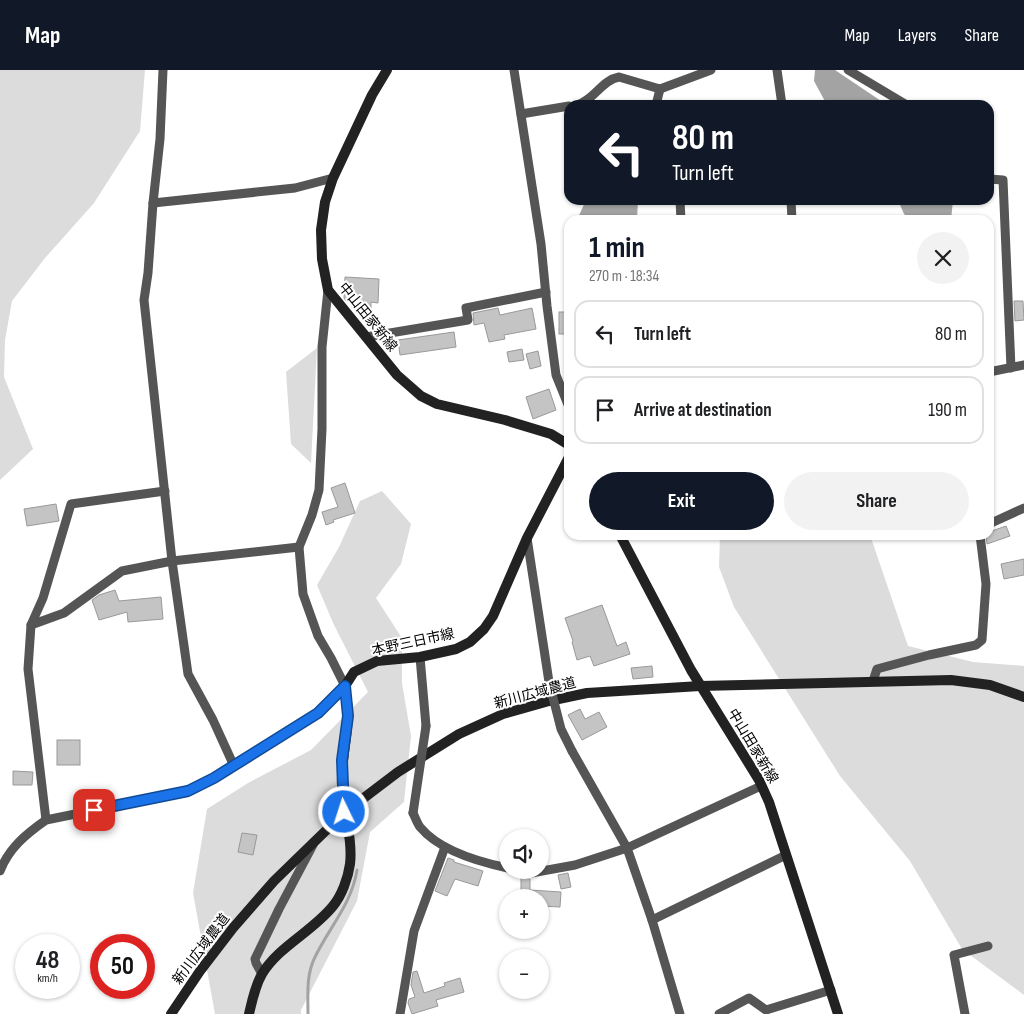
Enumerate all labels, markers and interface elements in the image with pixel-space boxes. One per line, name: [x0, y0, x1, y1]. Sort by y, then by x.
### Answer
text: Map: [25, 21, 60, 50]
text: Map: [845, 25, 870, 46]
text: Layers: [898, 25, 937, 46]
text: Share: [965, 25, 999, 46]
text: 80 m: [672, 117, 734, 160]
icon: left: [589, 120, 654, 185]
text: Turn left: [672, 160, 734, 187]
text: 1 min: [589, 230, 645, 266]
button: close: [917, 232, 969, 284]
text: 270 m · 18:34: [589, 267, 659, 286]
street label: 中山田家新線: [335, 279, 401, 355]
icon: left: [591, 320, 619, 348]
text: Turn left: [634, 323, 691, 346]
text: 80 m: [935, 323, 967, 346]
icon: arrive: [591, 396, 619, 424]
text: Arrive at destination: [634, 399, 772, 422]
text: 190 m: [928, 399, 967, 422]
button: Exit: [589, 472, 774, 530]
button: Share: [784, 472, 969, 530]
street label: 本野三日市線: [370, 625, 456, 659]
street label: 新川広域農道: [492, 674, 578, 712]
street label: 中山田家新線: [724, 706, 782, 786]
position arrow: [317, 785, 369, 837]
pin: [73, 789, 115, 831]
icon: arrive: [80, 796, 108, 824]
map controls: [499, 829, 549, 999]
button: sound: [499, 829, 549, 879]
button: +: [499, 889, 549, 939]
street label: 新川広域農道: [169, 910, 233, 988]
speed limit sign: 50: [90, 934, 155, 999]
text: 48: [36, 945, 59, 976]
button: −: [499, 949, 549, 999]
text: km/h: [37, 971, 58, 986]

